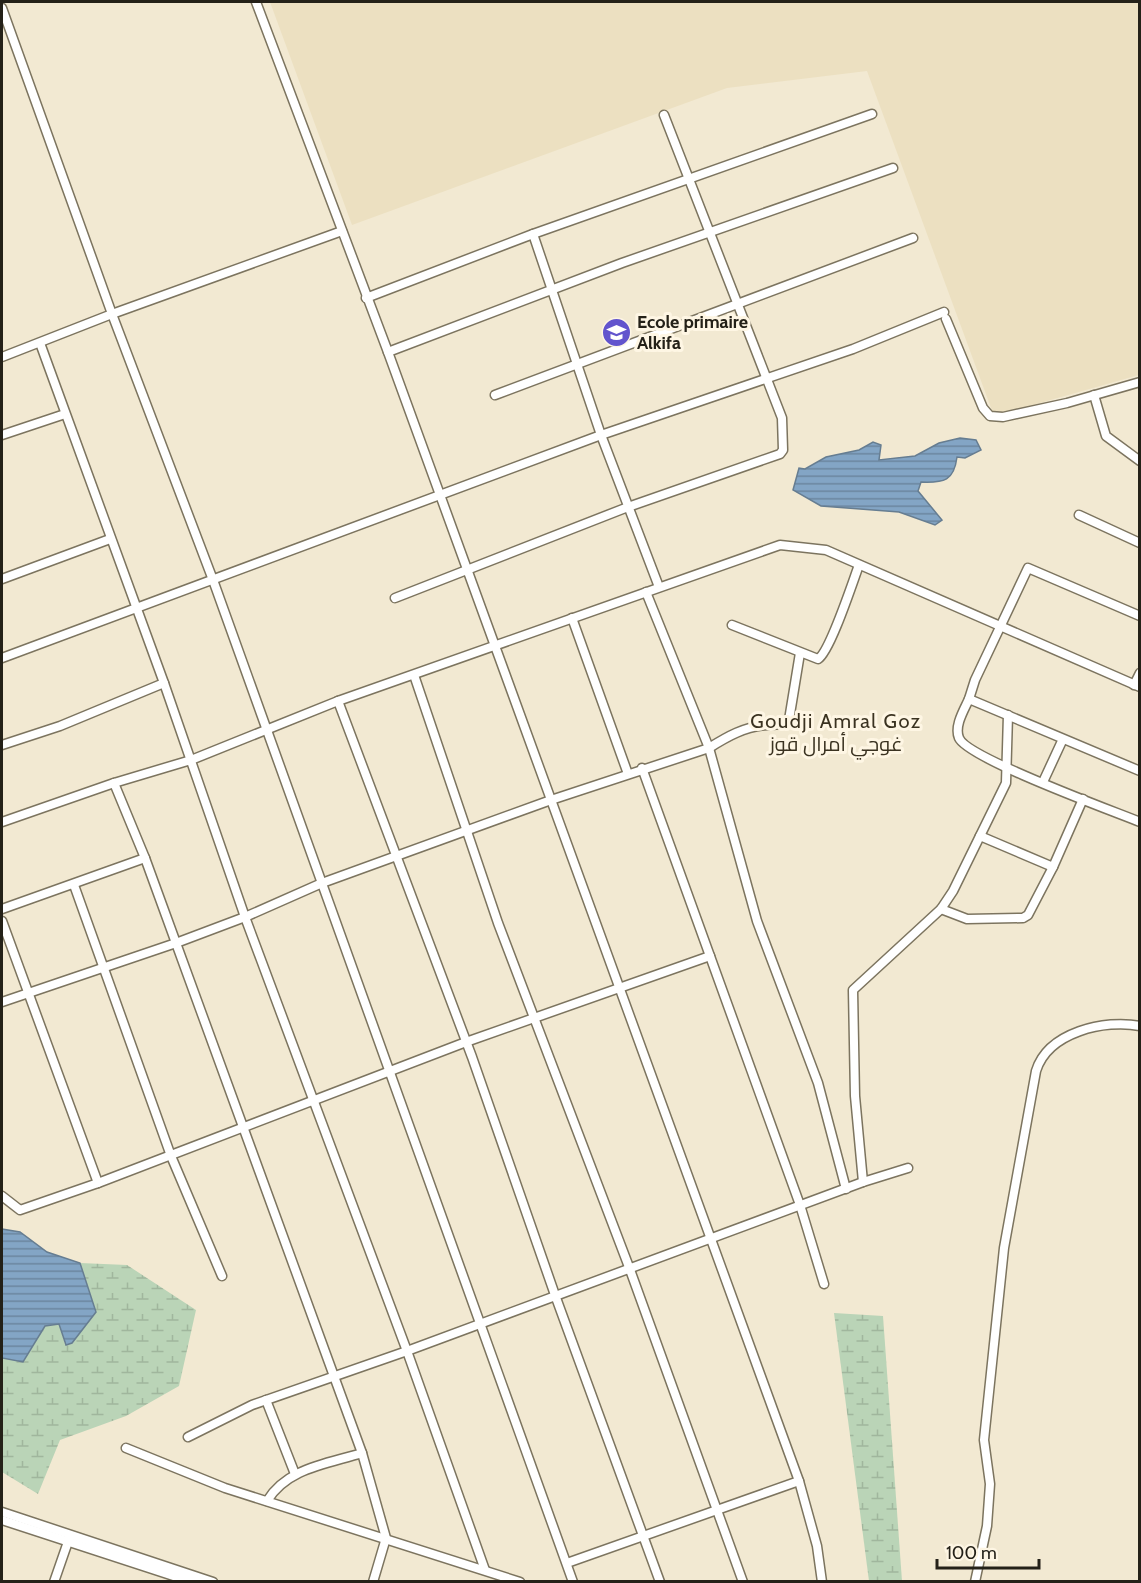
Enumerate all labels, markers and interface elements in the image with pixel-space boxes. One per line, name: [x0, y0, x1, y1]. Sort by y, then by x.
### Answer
place label: Ecole primaire Alkifa: [637, 311, 748, 354]
school or university icon: Ecole primaire Alkifa: [600, 316, 632, 348]
district label: Goudji Amral Goz غوجي أمرال قوز: [750, 709, 922, 760]
scale bar: [937, 1532, 1039, 1570]
text: 100 m: [946, 1542, 997, 1564]

